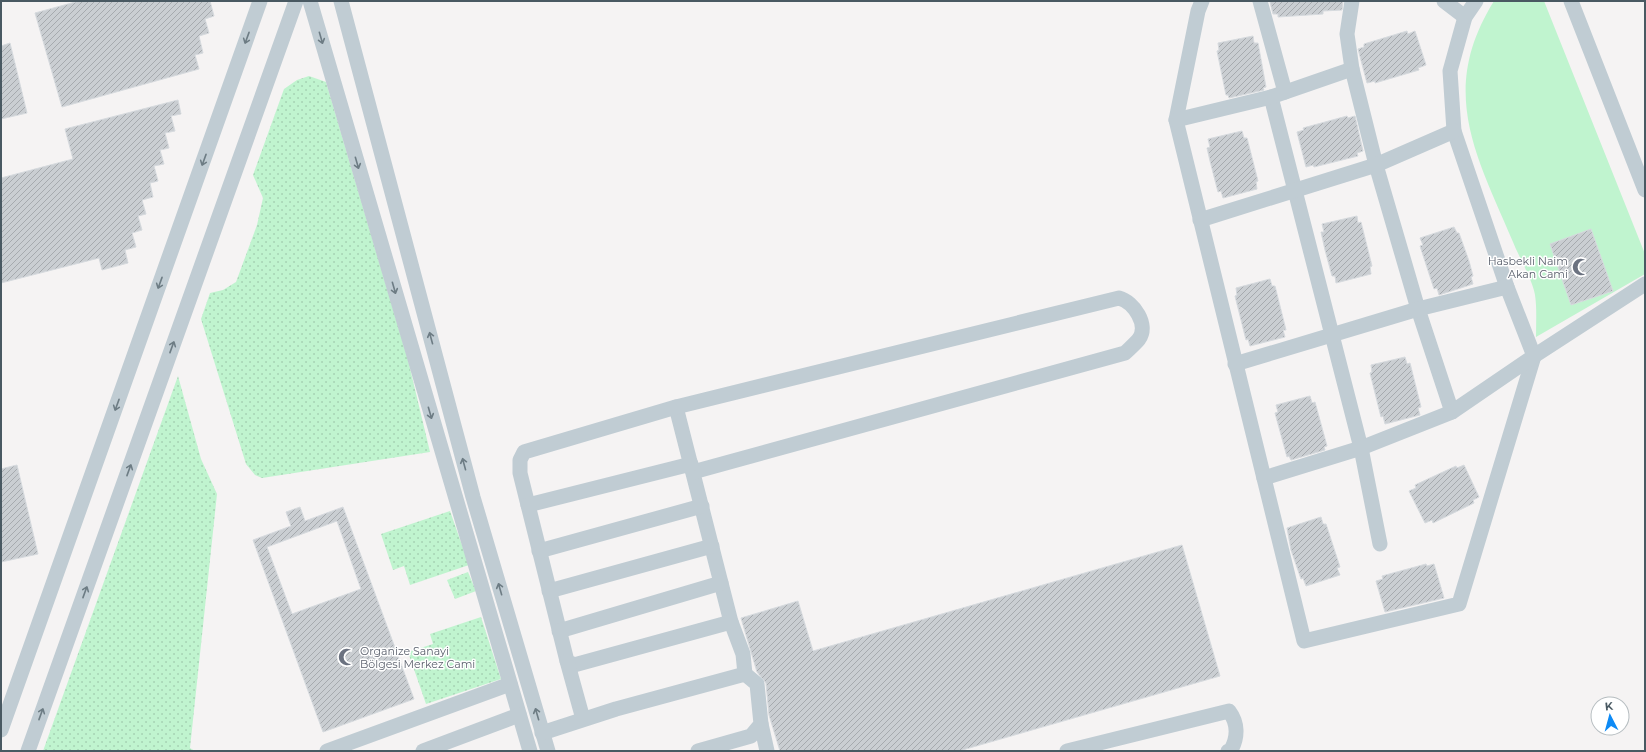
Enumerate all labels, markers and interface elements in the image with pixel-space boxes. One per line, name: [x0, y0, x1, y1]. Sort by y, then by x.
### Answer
one-way arrow: [243, 31, 251, 43]
one-way arrow: [318, 32, 325, 45]
one-way arrow: [199, 154, 207, 166]
one-way arrow: [354, 157, 361, 170]
place label: Hasbekli Naim Akan Cami: [1488, 254, 1568, 281]
mosque icon: Hasbekli Naim Akan Cami: [1571, 257, 1591, 277]
one-way arrow: [156, 276, 164, 288]
one-way arrow: [391, 281, 398, 294]
one-way arrow: [426, 332, 434, 345]
one-way arrow: [169, 342, 177, 354]
one-way arrow: [112, 399, 120, 411]
one-way arrow: [427, 406, 434, 419]
one-way arrow: [460, 458, 467, 471]
one-way arrow: [125, 464, 133, 476]
one-way arrow: [496, 583, 503, 596]
one-way arrow: [81, 586, 89, 598]
place label: Organize Sanayi Bölgesi Merkez Cami: [360, 644, 475, 671]
mosque icon: Organize Sanayi Bölgesi Merkez Cami: [337, 647, 357, 667]
north arrow: [1590, 696, 1630, 736]
text: K: [1604, 699, 1615, 713]
one-way arrow: [533, 707, 540, 720]
one-way arrow: [38, 708, 45, 721]

